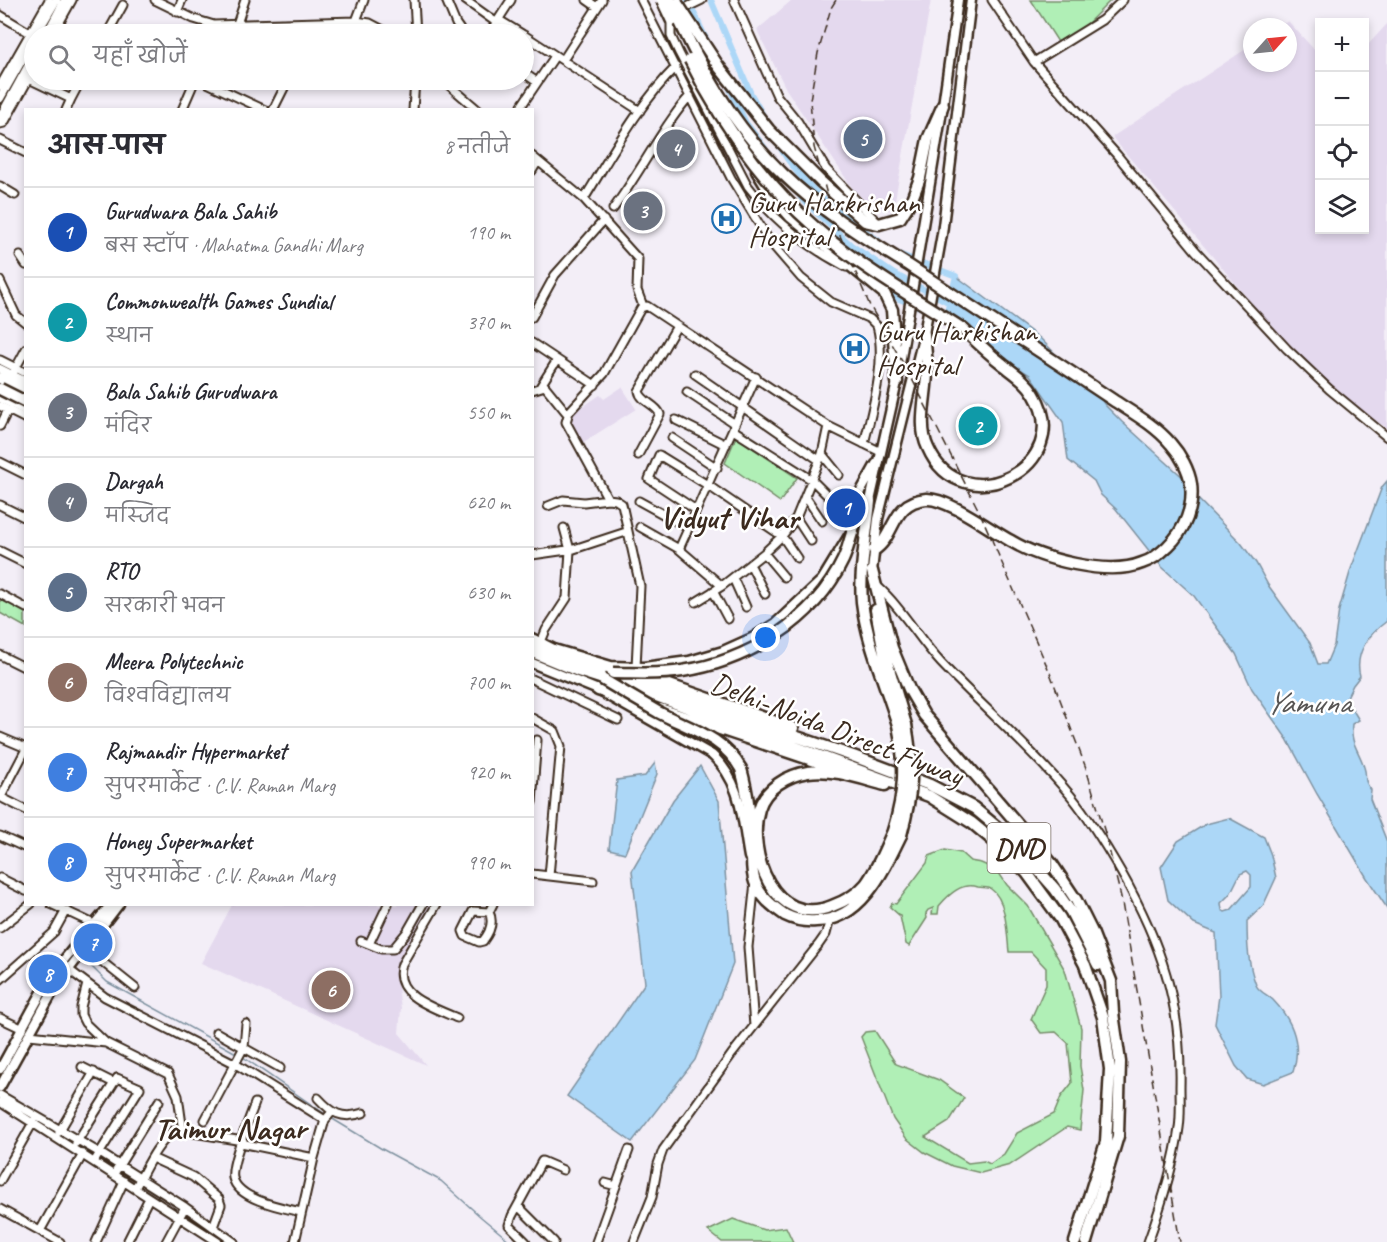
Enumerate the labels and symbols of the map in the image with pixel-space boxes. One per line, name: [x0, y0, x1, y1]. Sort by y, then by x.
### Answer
north arrow: [1243, 18, 1297, 72]
pin: 5: [844, 116, 882, 162]
pin: 4: [656, 126, 696, 172]
place label: Guru Harkrishan Hospital: [748, 183, 921, 255]
pin: 3: [624, 188, 662, 234]
hospital icon: Guru Harkrishan Hospital: [711, 203, 743, 235]
place label: Guru Harkishan Hospital: [876, 312, 1038, 384]
hospital icon: Guru Harkishan Hospital: [839, 332, 871, 364]
pin: 2: [958, 404, 998, 448]
pin: 1: [826, 486, 866, 530]
district label: Vidyut Vihar: [660, 497, 802, 538]
your location: [751, 623, 780, 652]
street label: Delhi-Noida Direct Flyway: [706, 663, 970, 795]
water label: Yamuna: [1265, 682, 1354, 723]
road number: DND: [988, 823, 1050, 873]
pin: 7: [74, 920, 112, 966]
pin: 8: [28, 952, 68, 996]
pin: 6: [312, 968, 350, 1012]
district label: Taimur Nagar: [154, 1108, 309, 1149]

